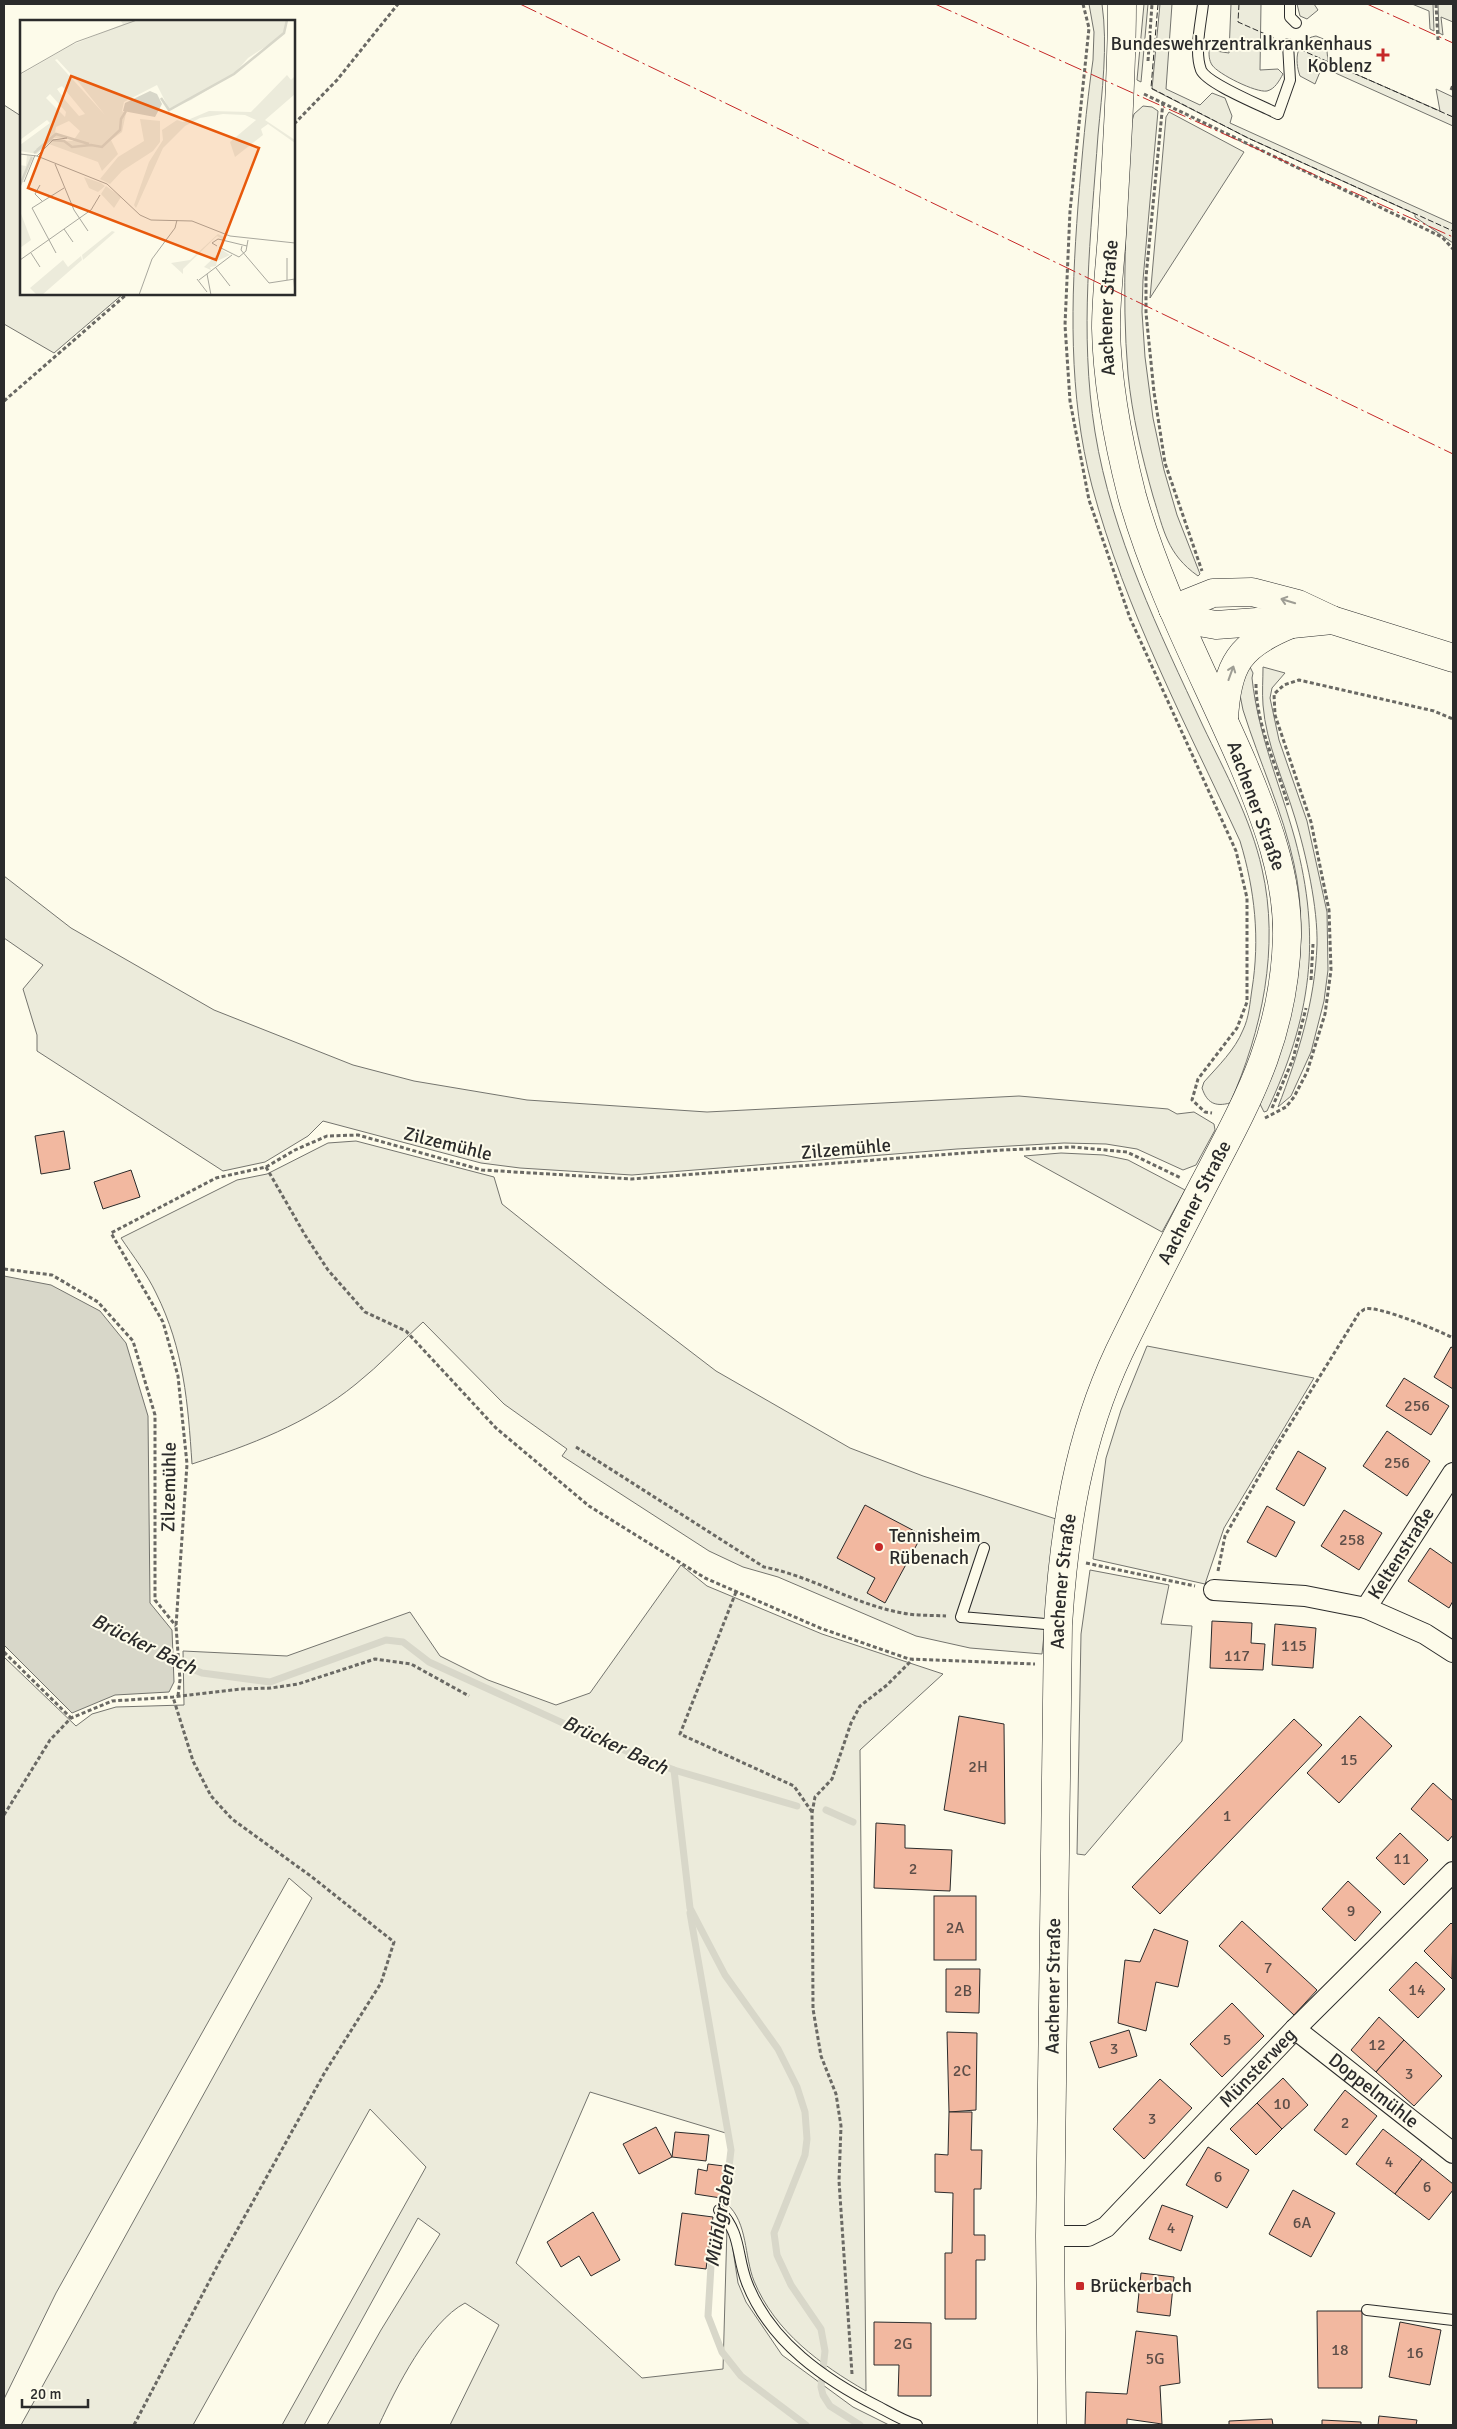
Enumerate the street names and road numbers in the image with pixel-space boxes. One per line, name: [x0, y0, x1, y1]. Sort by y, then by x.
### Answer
street label: Aachener Straße: [1094, 239, 1124, 377]
street label: Aachener Straße: [1221, 738, 1291, 874]
street label: Zilzemühle: [401, 1121, 495, 1167]
street label: Zilzemühle: [800, 1133, 892, 1165]
street label: Aachener Straße: [1153, 1136, 1237, 1269]
street label: Zilzemühle: [156, 1442, 182, 1532]
street label: Keltenstraße: [1363, 1503, 1440, 1604]
street label: Aachener Straße: [1046, 1512, 1082, 1649]
street label: Aachener Straße: [1040, 1918, 1066, 2054]
street label: Münsterweg: [1214, 2023, 1301, 2113]
street label: Doppelmühle: [1324, 2048, 1424, 2134]

